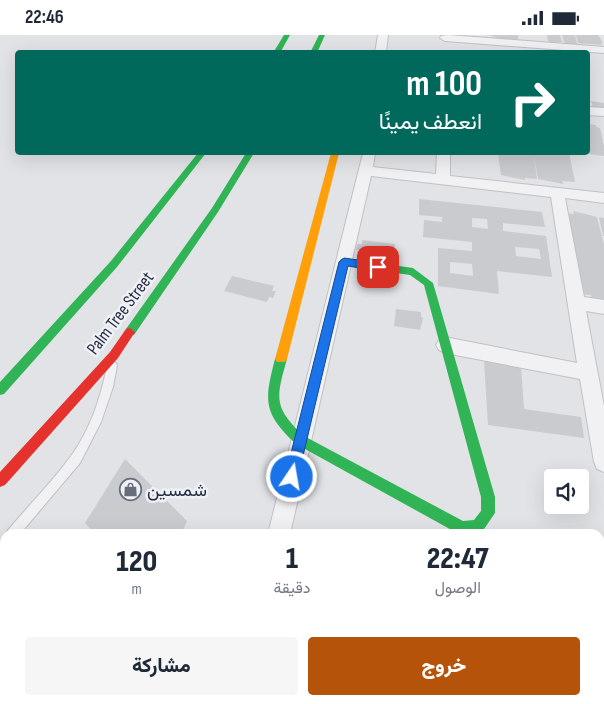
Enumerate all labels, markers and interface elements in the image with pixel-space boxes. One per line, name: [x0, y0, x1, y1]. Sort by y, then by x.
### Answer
text: 22:46: [25, 6, 64, 29]
text: 100 m: [406, 63, 482, 106]
icon: right: [500, 70, 565, 135]
text: انعطف يمينًا: [379, 109, 482, 136]
pin: [357, 246, 399, 288]
icon: arrive: [364, 253, 392, 281]
street label: Palm Tree Street: [82, 267, 159, 359]
position arrow: [265, 450, 317, 502]
map controls: [544, 469, 589, 514]
button: sound: [544, 469, 589, 514]
shop icon: شمسين: [119, 478, 143, 502]
place label: شمسين: [147, 480, 207, 501]
text: 1: [286, 541, 298, 577]
text: 22:47: [427, 541, 489, 577]
text: 120: [116, 544, 157, 580]
text: دقيقة: [273, 579, 311, 598]
text: الوصول: [435, 579, 481, 598]
text: m: [132, 580, 142, 599]
button: مشاركة: [25, 637, 298, 695]
button: خروج: [308, 637, 580, 695]

